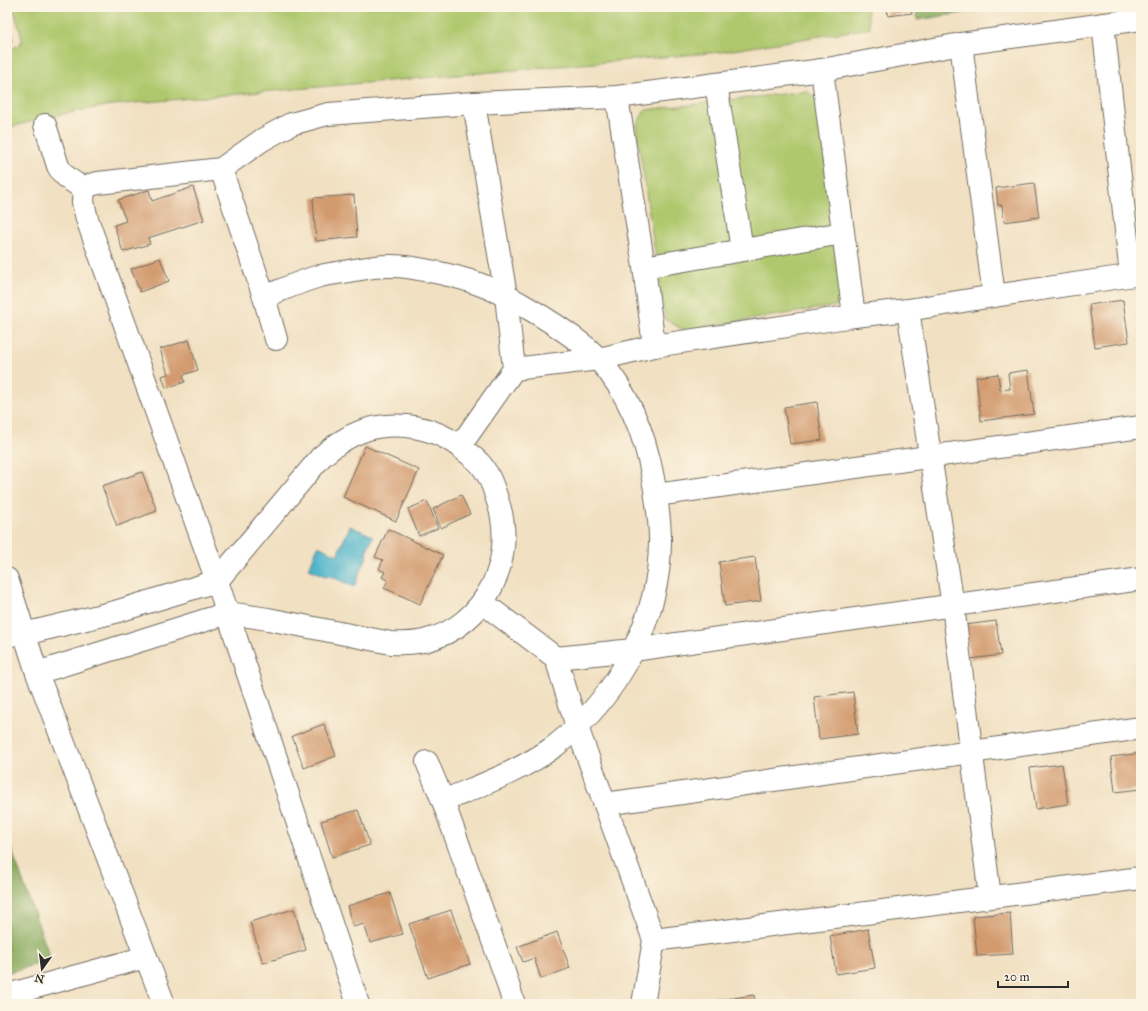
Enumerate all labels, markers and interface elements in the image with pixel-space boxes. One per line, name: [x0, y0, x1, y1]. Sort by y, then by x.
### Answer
north arrow: [22, 949, 62, 989]
scale bar: [998, 963, 1068, 989]
text: 20 m: [1004, 970, 1030, 984]
text: N: [33, 971, 46, 986]

